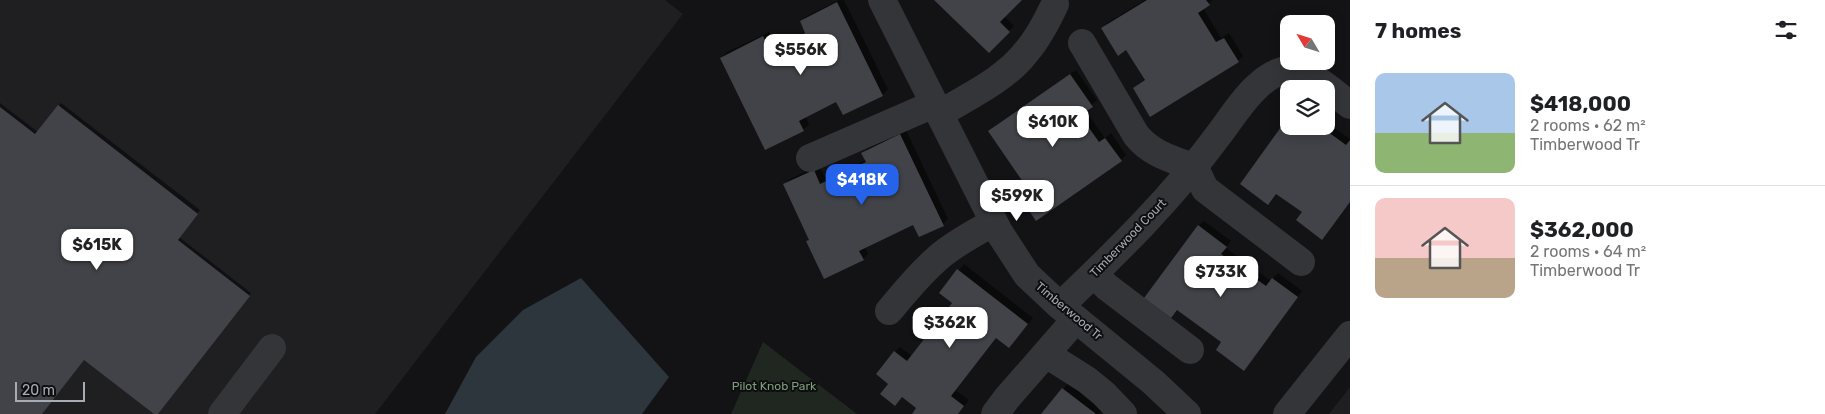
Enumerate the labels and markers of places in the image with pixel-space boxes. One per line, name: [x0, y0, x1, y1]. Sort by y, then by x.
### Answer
pin: $556K: [766, 34, 836, 76]
pin: $610K: [1018, 106, 1088, 148]
pin: $418K: [827, 164, 897, 206]
pin: $599K: [982, 180, 1052, 222]
pin: $615K: [62, 228, 132, 271]
pin: $733K: [1186, 256, 1256, 298]
pin: $362K: [915, 306, 985, 349]

